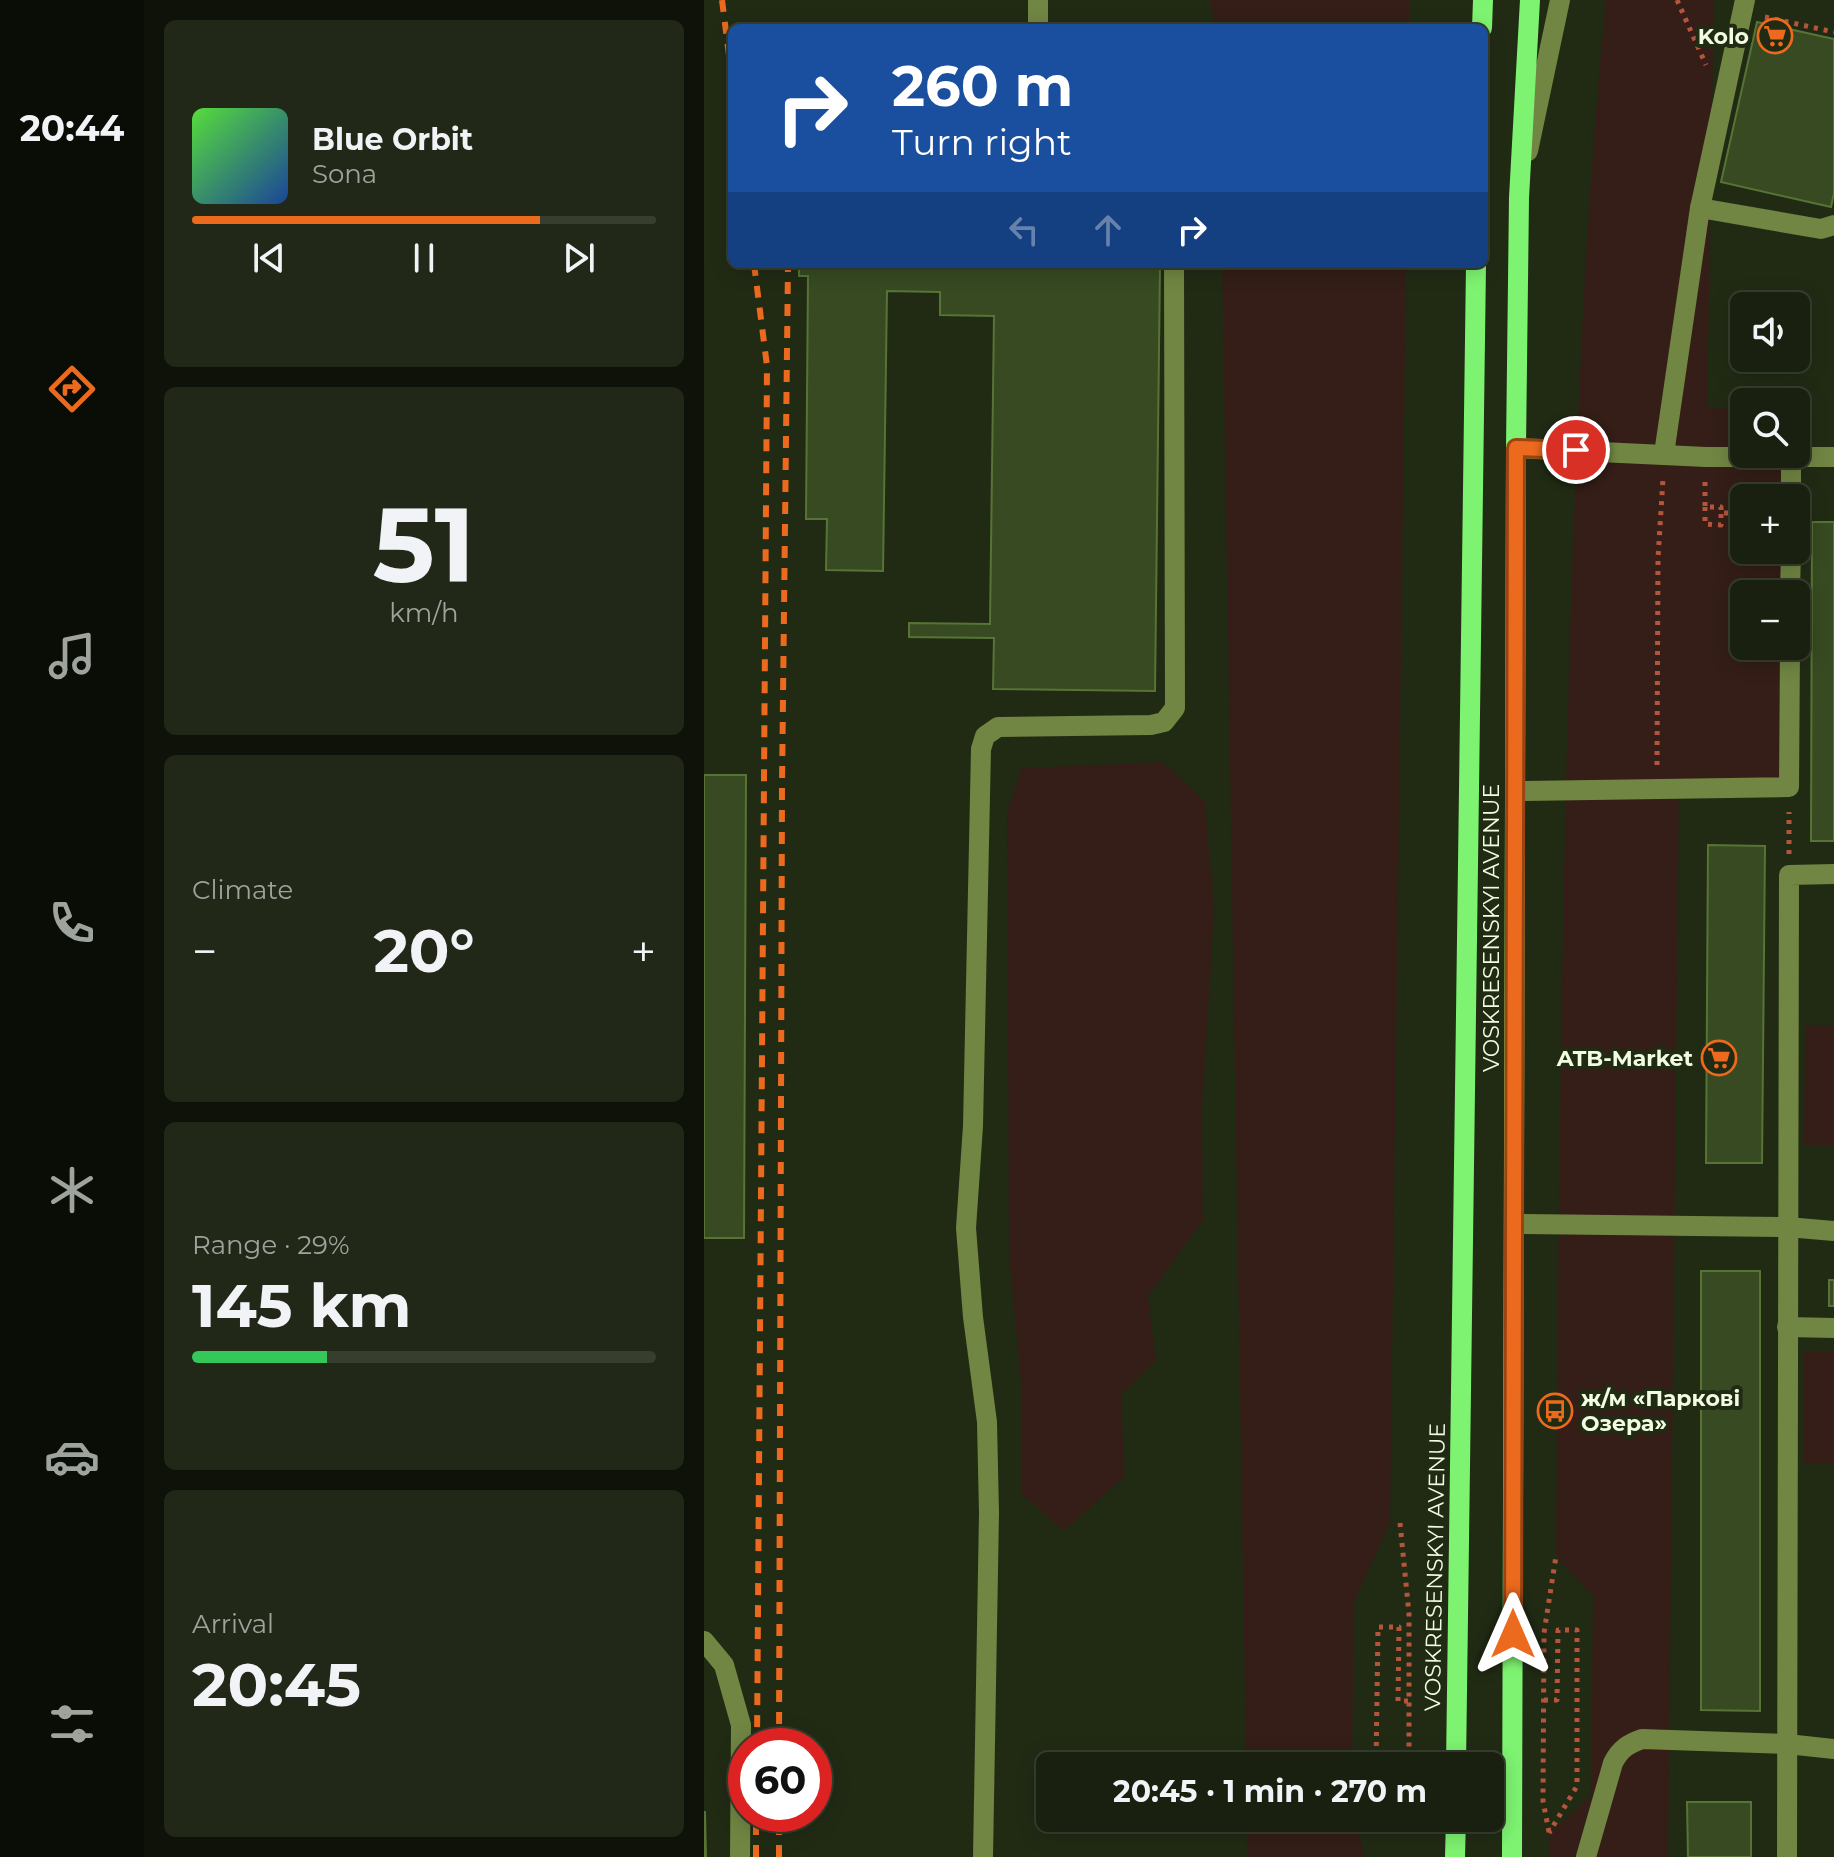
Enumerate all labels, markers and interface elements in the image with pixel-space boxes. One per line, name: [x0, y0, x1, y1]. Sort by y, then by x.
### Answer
supermarket icon: Kolo: [1756, 17, 1794, 55]
place label: Kolo: [1698, 23, 1749, 50]
text: 260 m: [892, 52, 1073, 120]
icon: right: [760, 56, 864, 160]
text: 20:44: [20, 106, 124, 150]
text: Turn right: [892, 120, 1072, 164]
text: Blue Orbit: [312, 121, 473, 158]
text: Sona: [312, 158, 377, 190]
icon: left: [1002, 208, 1046, 252]
icon: ahead: [1086, 208, 1130, 252]
icon: right: [1170, 208, 1214, 252]
icon: previous: [247, 236, 291, 280]
icon: pause: [402, 236, 446, 280]
icon: next: [557, 236, 601, 280]
map controls: [1730, 292, 1810, 660]
button: sound: [1730, 292, 1810, 372]
icon: directions: [44, 361, 100, 417]
button: search: [1730, 388, 1810, 468]
pin: [1542, 416, 1610, 484]
icon: arrive: [1554, 428, 1598, 472]
text: 51: [373, 481, 475, 608]
button: +: [1730, 484, 1810, 564]
button: −: [1730, 580, 1810, 660]
text: km/h: [389, 597, 459, 629]
icon: music: [44, 628, 100, 684]
street label: VOSKRESENSKYI AVENUE: [1478, 784, 1505, 1072]
text: Climate: [192, 874, 293, 906]
icon: phone: [44, 895, 100, 951]
text: 20°: [373, 914, 475, 987]
text: −: [192, 924, 217, 978]
text: +: [631, 924, 656, 978]
supermarket icon: ATB-Market: [1700, 1039, 1738, 1077]
place label: ATB-Market: [1556, 1045, 1693, 1072]
icon: climate: [44, 1162, 100, 1218]
text: Range · 29%: [192, 1229, 349, 1261]
text: 145 km: [192, 1269, 412, 1342]
place label: ж/м «Паркові Озера»: [1581, 1385, 1740, 1437]
bus stop icon: ж/м «Паркові Озера»: [1536, 1392, 1574, 1430]
street label: VOSKRESENSKYI AVENUE: [1419, 1423, 1451, 1711]
icon: car: [44, 1429, 100, 1485]
position arrow: [1471, 1592, 1555, 1676]
text: Arrival: [192, 1608, 274, 1640]
text: 20:45: [192, 1648, 361, 1721]
icon: filters: [44, 1696, 100, 1752]
speed limit sign: 60: [728, 1728, 832, 1832]
text: 20:45 · 1 min · 270 m: [1113, 1773, 1427, 1810]

